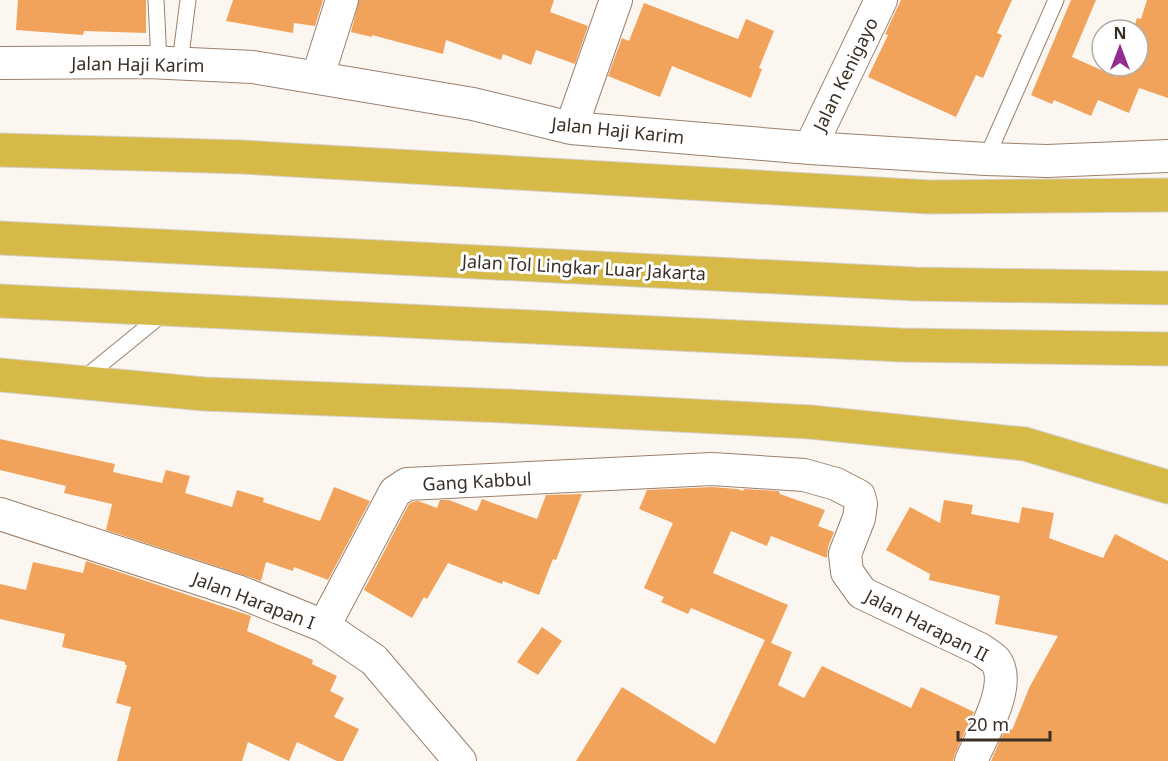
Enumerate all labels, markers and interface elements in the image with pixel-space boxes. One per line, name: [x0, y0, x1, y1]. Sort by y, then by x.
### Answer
street label: Jalan Kenigayo: [806, 13, 883, 137]
north arrow: [1090, 18, 1150, 78]
text: N: [1113, 22, 1127, 44]
street label: Jalan Haji Karim: [69, 51, 205, 77]
street label: Jalan Haji Karim: [549, 111, 685, 149]
street label: Jalan Tol Lingkar Luar Jakarta: [459, 249, 707, 285]
street label: Gang Kabbul: [422, 466, 532, 496]
street label: Jalan Harapan I: [187, 565, 319, 634]
street label: Jalan Harapan II: [859, 583, 993, 666]
scale bar: [958, 704, 1050, 742]
text: 20 m: [967, 712, 1009, 736]

